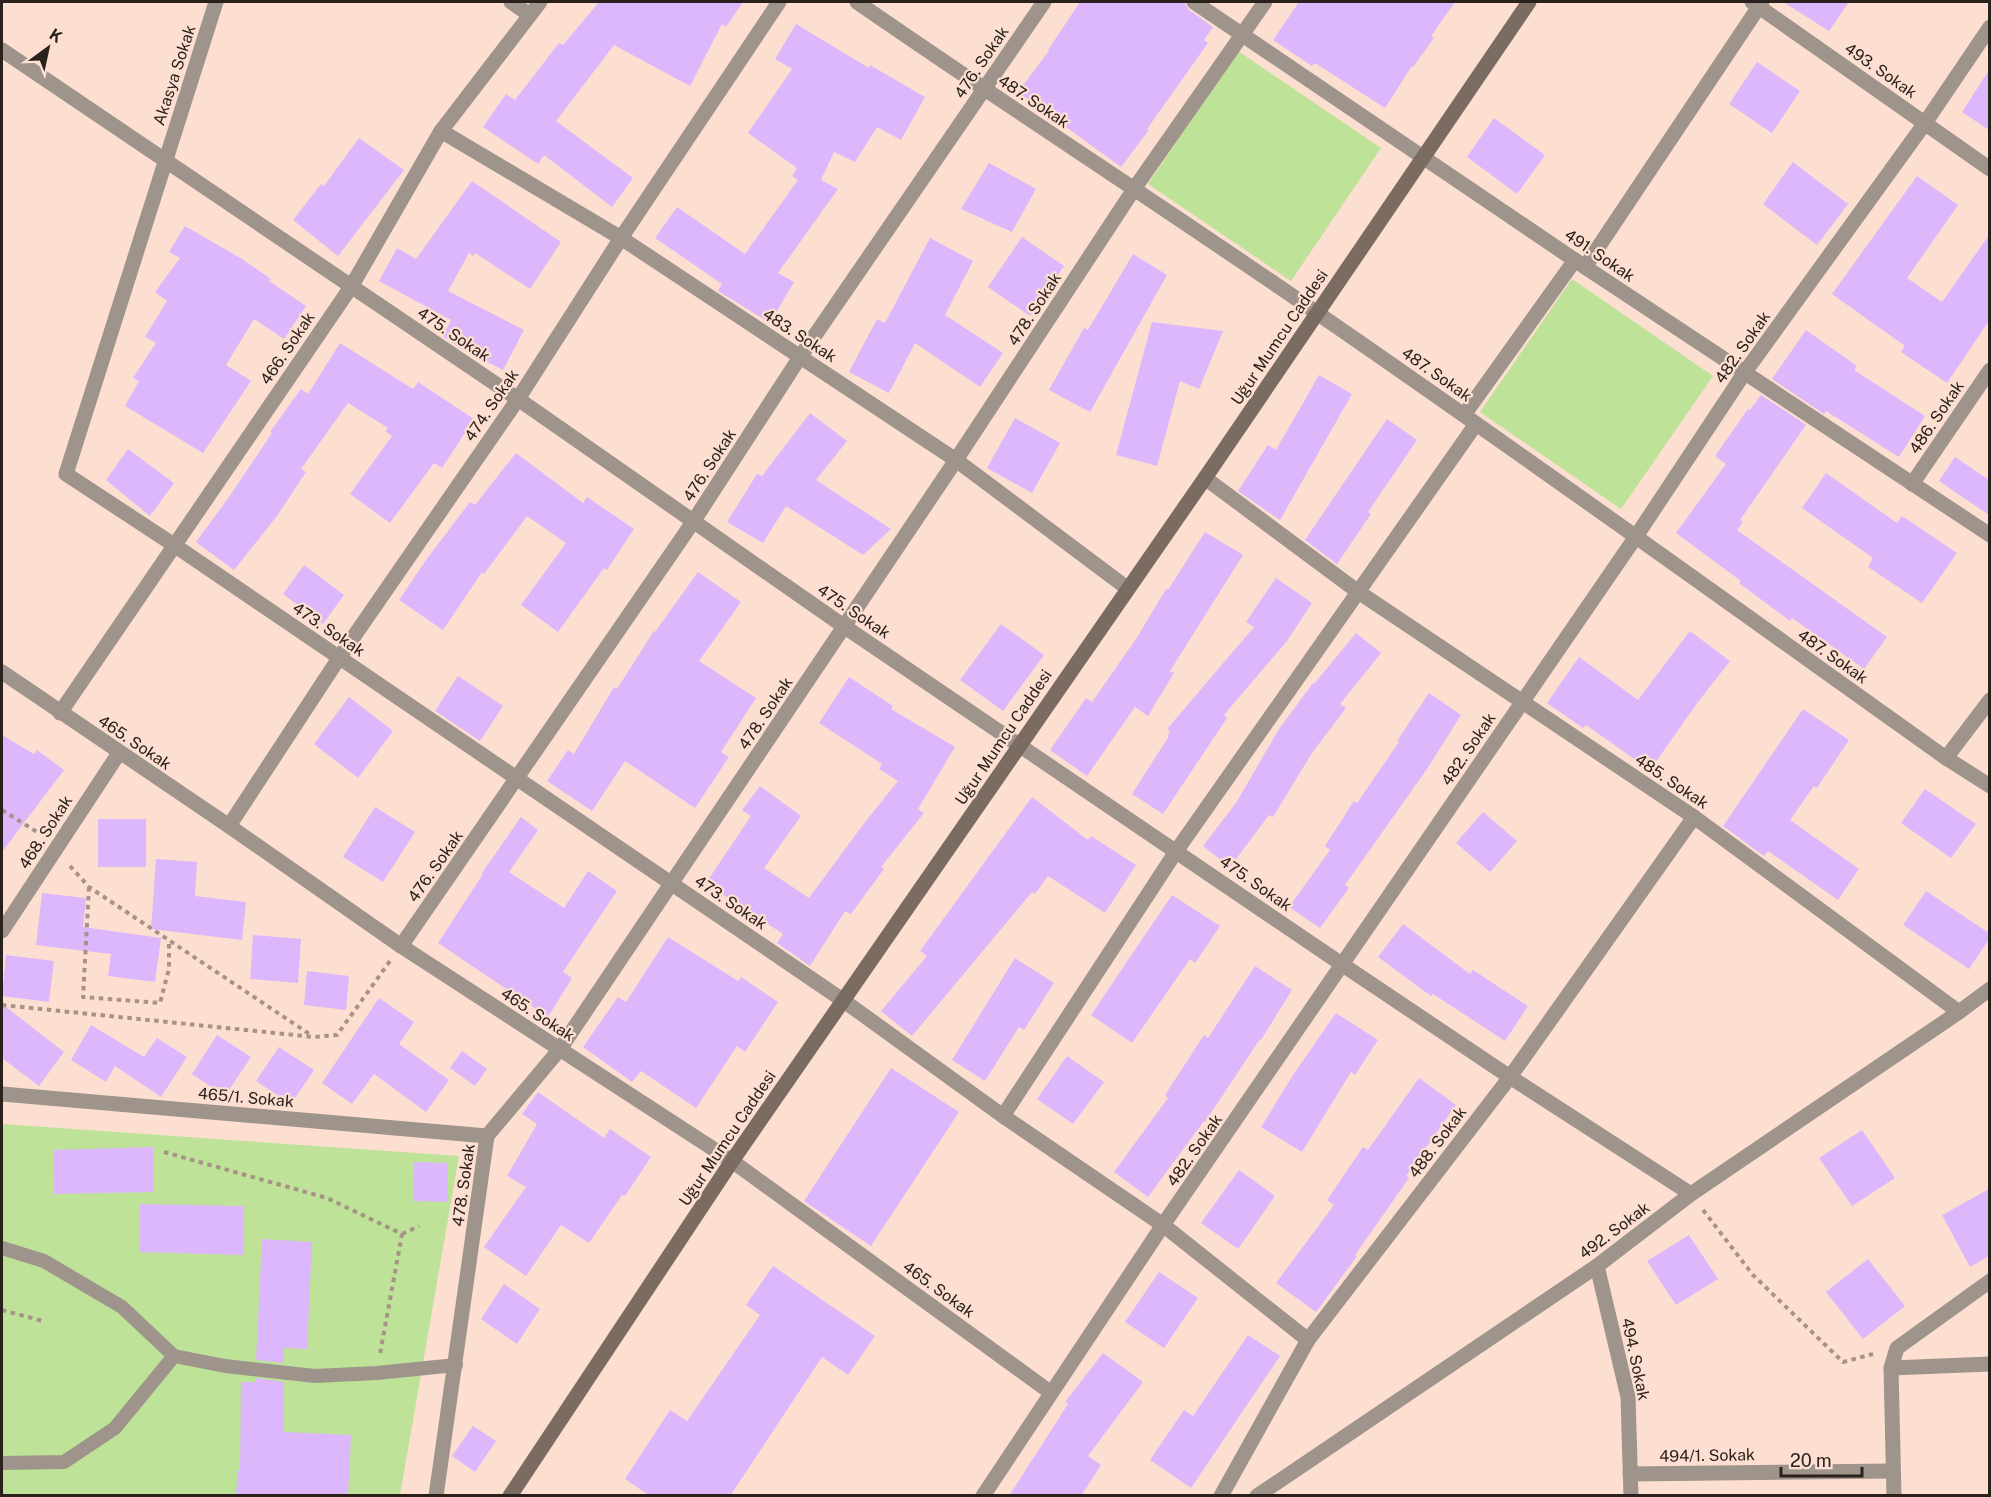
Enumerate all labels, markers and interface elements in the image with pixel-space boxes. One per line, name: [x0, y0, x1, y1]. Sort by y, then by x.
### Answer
north arrow: [18, 18, 78, 78]
street label: Akasya Sokak: [149, 23, 200, 128]
street label: 476. Sokak: [950, 23, 1013, 102]
text: K: [46, 25, 66, 47]
street label: 493. Sokak: [1841, 39, 1920, 102]
street label: 487. Sokak: [995, 71, 1073, 132]
street label: 491. Sokak: [1561, 225, 1638, 286]
street label: Uğur Mumcu Caddesi: [1227, 266, 1332, 409]
street label: 478. Sokak: [1004, 269, 1065, 349]
street label: 475. Sokak: [414, 303, 494, 366]
street label: 483. Sokak: [759, 305, 840, 366]
street label: 466. Sokak: [256, 308, 319, 388]
street label: 482. Sokak: [1711, 308, 1774, 387]
street label: 487. Sokak: [1398, 343, 1476, 406]
street label: 474. Sokak: [460, 366, 523, 445]
street label: 486. Sokak: [1905, 377, 1968, 457]
street label: 476. Sokak: [679, 425, 740, 505]
street label: 475. Sokak: [814, 580, 894, 643]
street label: 473. Sokak: [289, 598, 369, 661]
street label: 487. Sokak: [1794, 625, 1872, 688]
street label: Uğur Mumcu Caddesi: [951, 666, 1056, 809]
street label: 478. Sokak: [734, 673, 797, 753]
street label: 482. Sokak: [1437, 709, 1500, 789]
street label: 465. Sokak: [95, 711, 175, 774]
street label: 485. Sokak: [1631, 750, 1712, 813]
street label: 468. Sokak: [15, 792, 76, 873]
street label: 476. Sokak: [404, 827, 467, 906]
street label: 475. Sokak: [1216, 852, 1295, 915]
street label: 473. Sokak: [691, 871, 771, 934]
street label: 465. Sokak: [497, 984, 578, 1045]
street label: Uğur Mumcu Caddesi: [675, 1067, 780, 1210]
street label: 465/1. Sokak: [197, 1084, 295, 1111]
street label: 488. Sokak: [1404, 1103, 1470, 1182]
street label: 482. Sokak: [1163, 1111, 1226, 1190]
street label: 478. Sokak: [448, 1142, 479, 1228]
street label: 492. Sokak: [1575, 1198, 1653, 1263]
street label: 465. Sokak: [899, 1257, 978, 1322]
street label: 494. Sokak: [1618, 1316, 1654, 1402]
scale bar: [1781, 1440, 1862, 1478]
street label: 494/1. Sokak: [1659, 1445, 1755, 1466]
text: 20 m: [1790, 1450, 1832, 1471]

